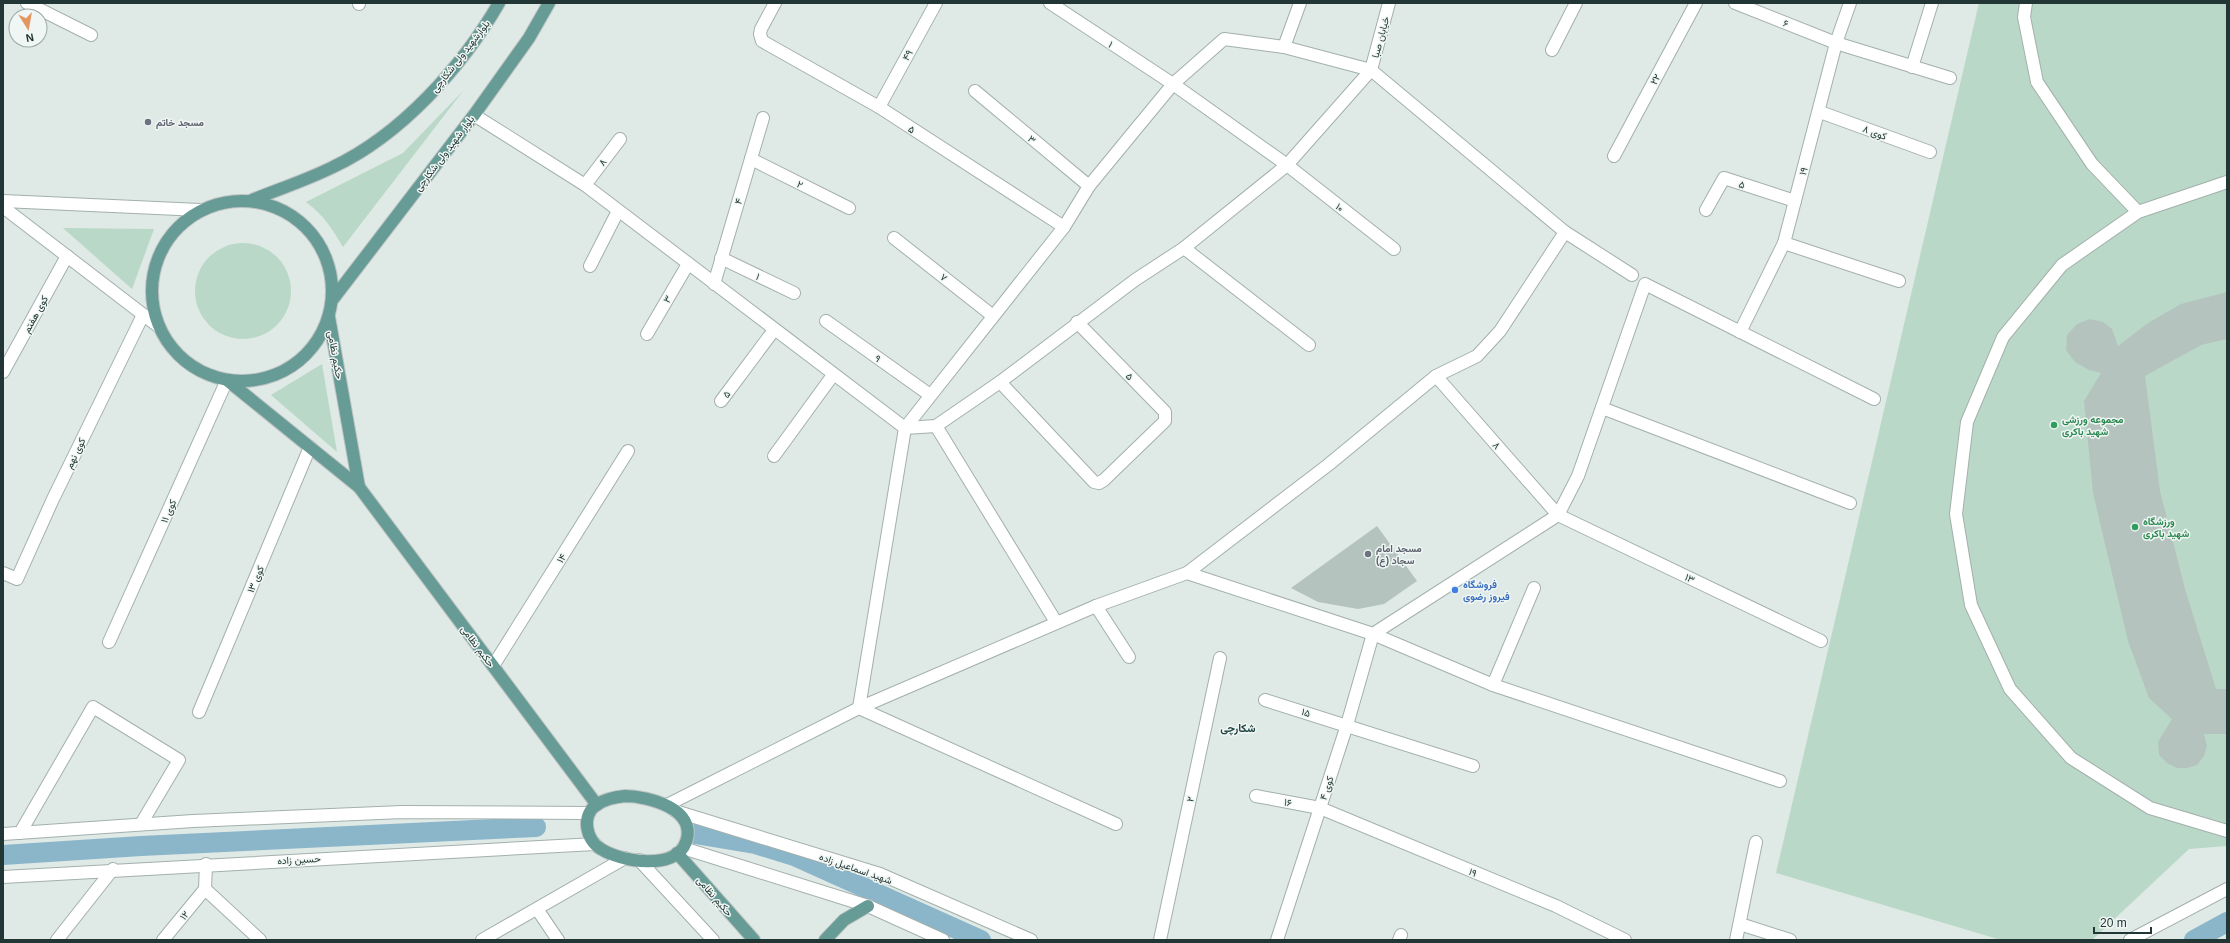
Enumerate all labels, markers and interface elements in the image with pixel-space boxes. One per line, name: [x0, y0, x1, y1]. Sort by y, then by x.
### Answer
north arrow: [8, 8, 48, 48]
street label: خیابان صبا: [1370, 15, 1392, 59]
street label: ۶: [1781, 17, 1790, 30]
street label: بلوارشهید ولی شکارچی: [429, 18, 493, 96]
text: N: [25, 31, 35, 44]
street label: ۱: [1107, 39, 1115, 50]
street label: ۴۹: [900, 48, 915, 63]
street label: ۲۲: [1648, 72, 1663, 86]
street label: بلوار شهید ولی شکارچی: [412, 113, 478, 194]
marker: مسجد خاتم: [143, 117, 153, 127]
place label: مسجد خاتم: [156, 117, 205, 129]
street label: ۵: [906, 123, 917, 136]
street label: کوی ۸: [1861, 123, 1889, 143]
street label: ۳: [1026, 133, 1038, 146]
street label: ۸: [596, 157, 609, 168]
street label: ۱۹: [1797, 166, 1810, 176]
street label: ۲: [795, 178, 805, 191]
street label: ۵: [1737, 178, 1746, 191]
street label: ۴: [732, 197, 745, 205]
street label: ۱۰: [1334, 201, 1346, 214]
street label: ۱: [754, 271, 762, 282]
street label: ۷: [938, 271, 950, 284]
street label: کوی هفتم: [21, 293, 51, 335]
street label: ۳: [661, 293, 674, 305]
street label: حکیم نظامی: [325, 330, 345, 381]
street label: ۹: [873, 353, 883, 364]
street label: ۵: [1124, 370, 1136, 382]
street label: ۵: [720, 389, 733, 400]
place label: مجموعه ورزشی شهید باکری: [2062, 414, 2124, 438]
marker: مجموعه ورزشی شهید باکری: [2049, 420, 2059, 430]
street label: کوی نهم: [63, 436, 89, 471]
street label: ۸: [1491, 439, 1503, 451]
street label: کوی ۱۱: [158, 497, 180, 525]
place label: ورزشگاه شهید باکری: [2143, 516, 2189, 540]
marker: ورزشگاه شهید باکری: [2130, 522, 2140, 532]
place label: مسجد امام سجاد (ع): [1376, 543, 1422, 568]
marker: مسجد امام سجاد (ع): [1363, 549, 1373, 559]
street label: ۱۴: [554, 551, 569, 565]
street label: کوی ۱۳: [245, 564, 267, 595]
street label: ۱۳: [1683, 571, 1697, 586]
place label: فروشگاه فیروز رضوی: [1463, 579, 1510, 603]
marker: فروشگاه فیروز رضوی: [1450, 585, 1460, 595]
street label: حکیم نظامی: [458, 624, 497, 670]
street label: ۱۵: [1300, 706, 1312, 719]
district label: شکارچی: [1220, 722, 1256, 736]
street label: کوی ۴: [1317, 774, 1337, 802]
street label: ۲: [1185, 795, 1196, 803]
street label: ۱۶: [1283, 796, 1293, 809]
street label: شهید اسماعیل زاده: [818, 851, 894, 887]
street label: حسین زاده: [277, 853, 321, 867]
street label: ۱۹: [1467, 866, 1479, 879]
street label: حکیم نظامی: [694, 874, 735, 919]
street label: ۱۲: [178, 909, 191, 922]
scale bar: [2094, 909, 2151, 935]
text: 20 m: [2100, 916, 2127, 930]

